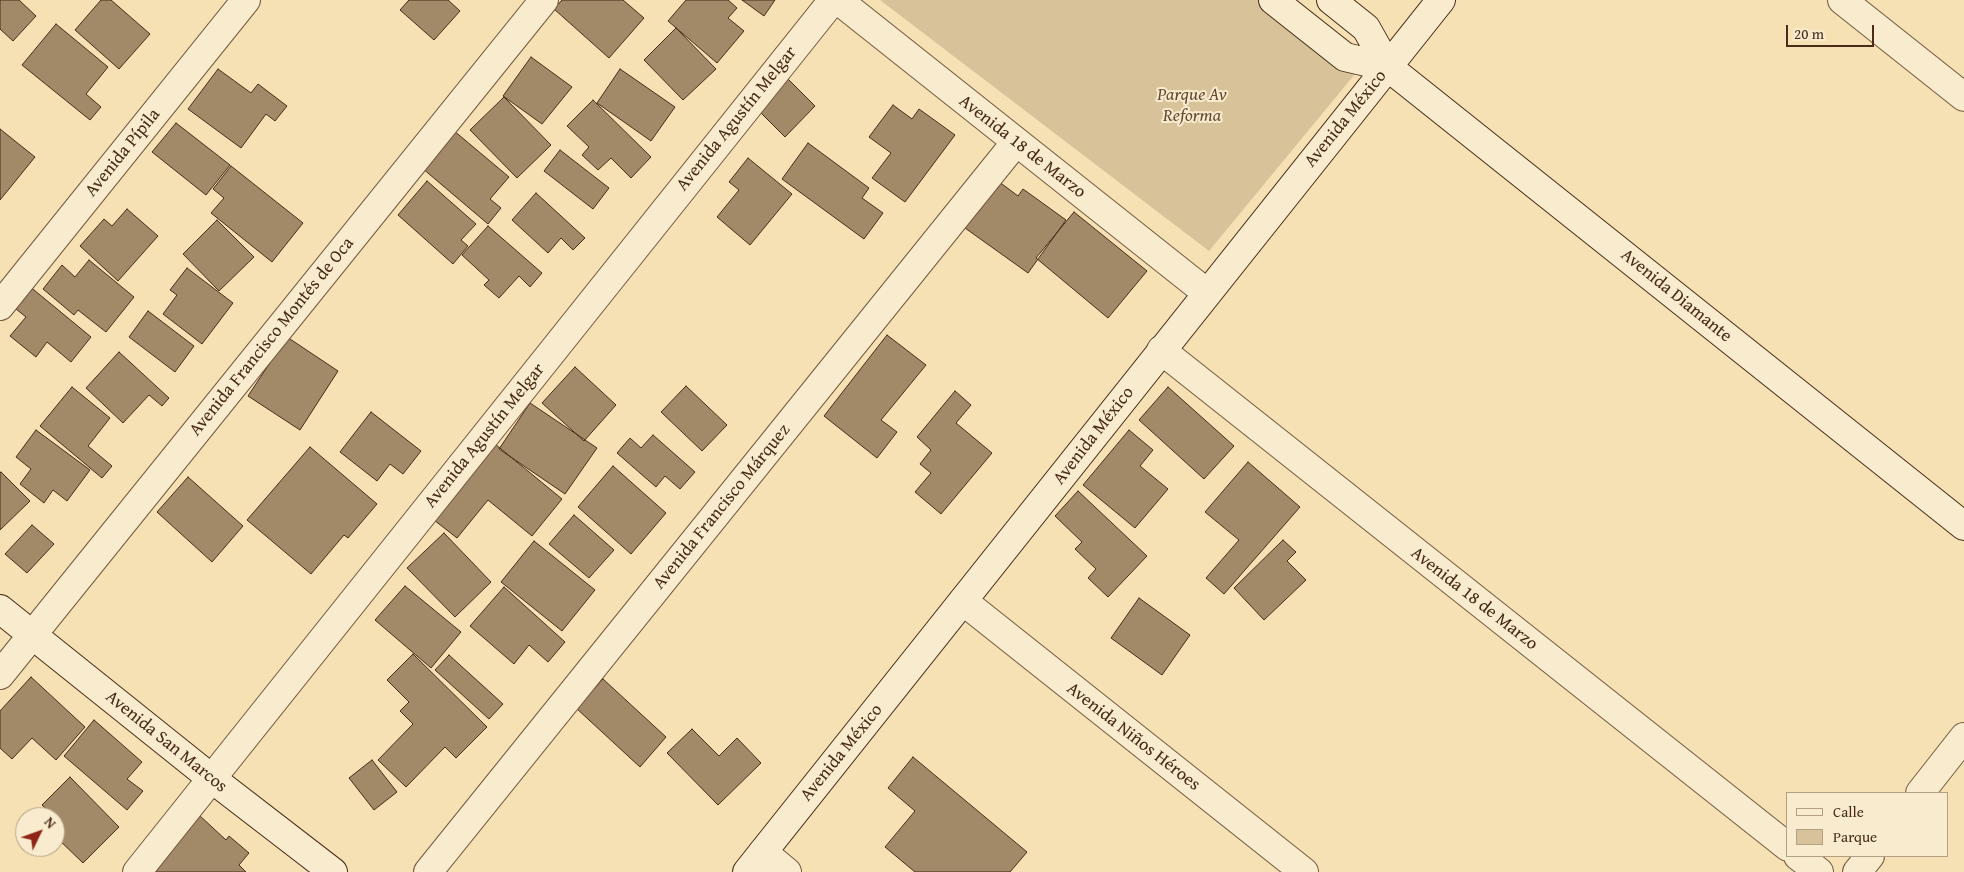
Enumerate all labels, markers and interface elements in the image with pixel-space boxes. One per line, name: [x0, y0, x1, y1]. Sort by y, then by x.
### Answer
scale bar: [1789, 15, 1876, 47]
text: 20 m: [1794, 23, 1824, 44]
street label: Avenida Agustín Melgar: [672, 42, 802, 196]
street label: Avenida México: [1300, 66, 1392, 172]
park label: Parque Av Reforma: [1157, 84, 1227, 126]
street label: Avenida 18 de Marzo: [954, 91, 1090, 203]
street label: Avenida Pípila: [81, 105, 165, 201]
street label: Avenida Francisco Montés de Oca: [185, 233, 359, 441]
street label: Avenida Diamante: [1616, 245, 1736, 347]
street label: Avenida Agustín Melgar: [420, 359, 550, 513]
street label: Avenida México: [1049, 383, 1139, 489]
street label: Avenida Francisco Márquez: [649, 420, 795, 594]
street label: Avenida 18 de Marzo: [1406, 543, 1542, 655]
street label: Avenida Niños Héroes: [1062, 678, 1204, 796]
street label: Avenida San Marcos: [101, 686, 231, 798]
street label: Avenida México: [796, 700, 888, 806]
legend: [1786, 792, 1949, 857]
text: Calle: [1833, 801, 1864, 822]
north arrow: [15, 807, 65, 857]
text: N: [40, 812, 61, 833]
text: Parque: [1833, 826, 1877, 847]

